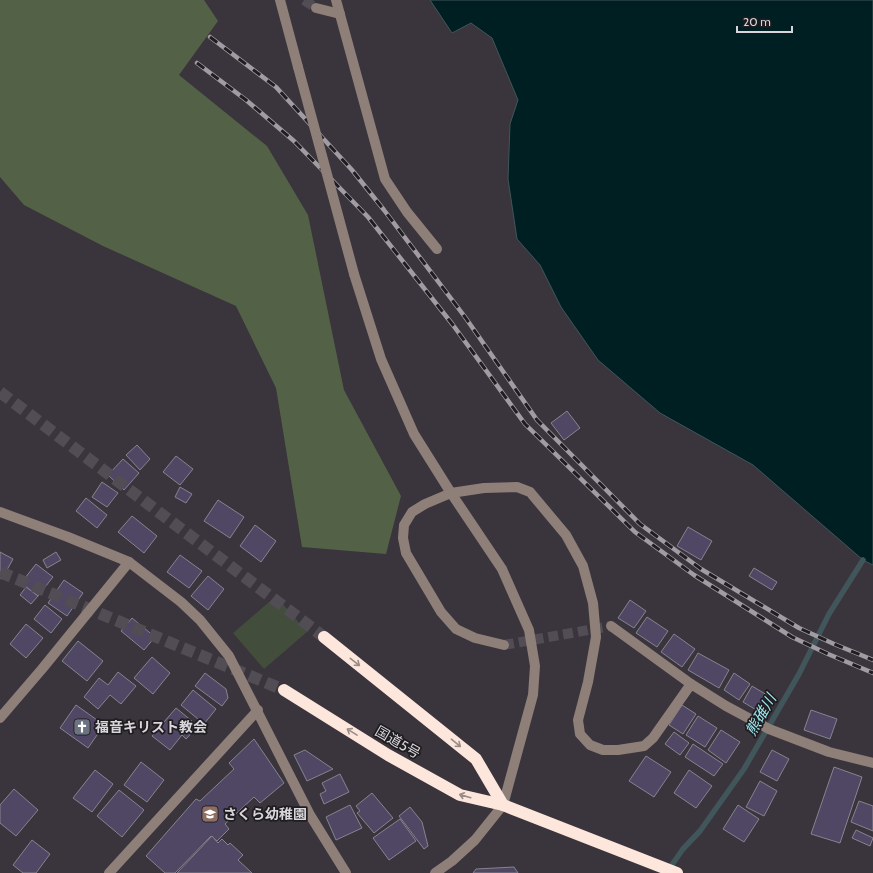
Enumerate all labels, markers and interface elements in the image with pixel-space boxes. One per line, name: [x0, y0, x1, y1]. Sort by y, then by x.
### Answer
scale bar: [737, 8, 792, 34]
text: 20 m: [743, 14, 771, 29]
one-way arrow: [349, 657, 360, 666]
water label: 熊碓川: [742, 689, 781, 739]
church icon: 福音キリスト教会: [72, 717, 92, 737]
place label: 福音キリスト教会: [95, 718, 207, 736]
street label: 国道5号: [372, 722, 424, 762]
one-way arrow: [347, 728, 358, 736]
one-way arrow: [451, 739, 462, 747]
one-way arrow: [459, 792, 472, 799]
school or university icon: さくら幼稚園: [200, 804, 220, 824]
place label: さくら幼稚園: [223, 805, 307, 823]

